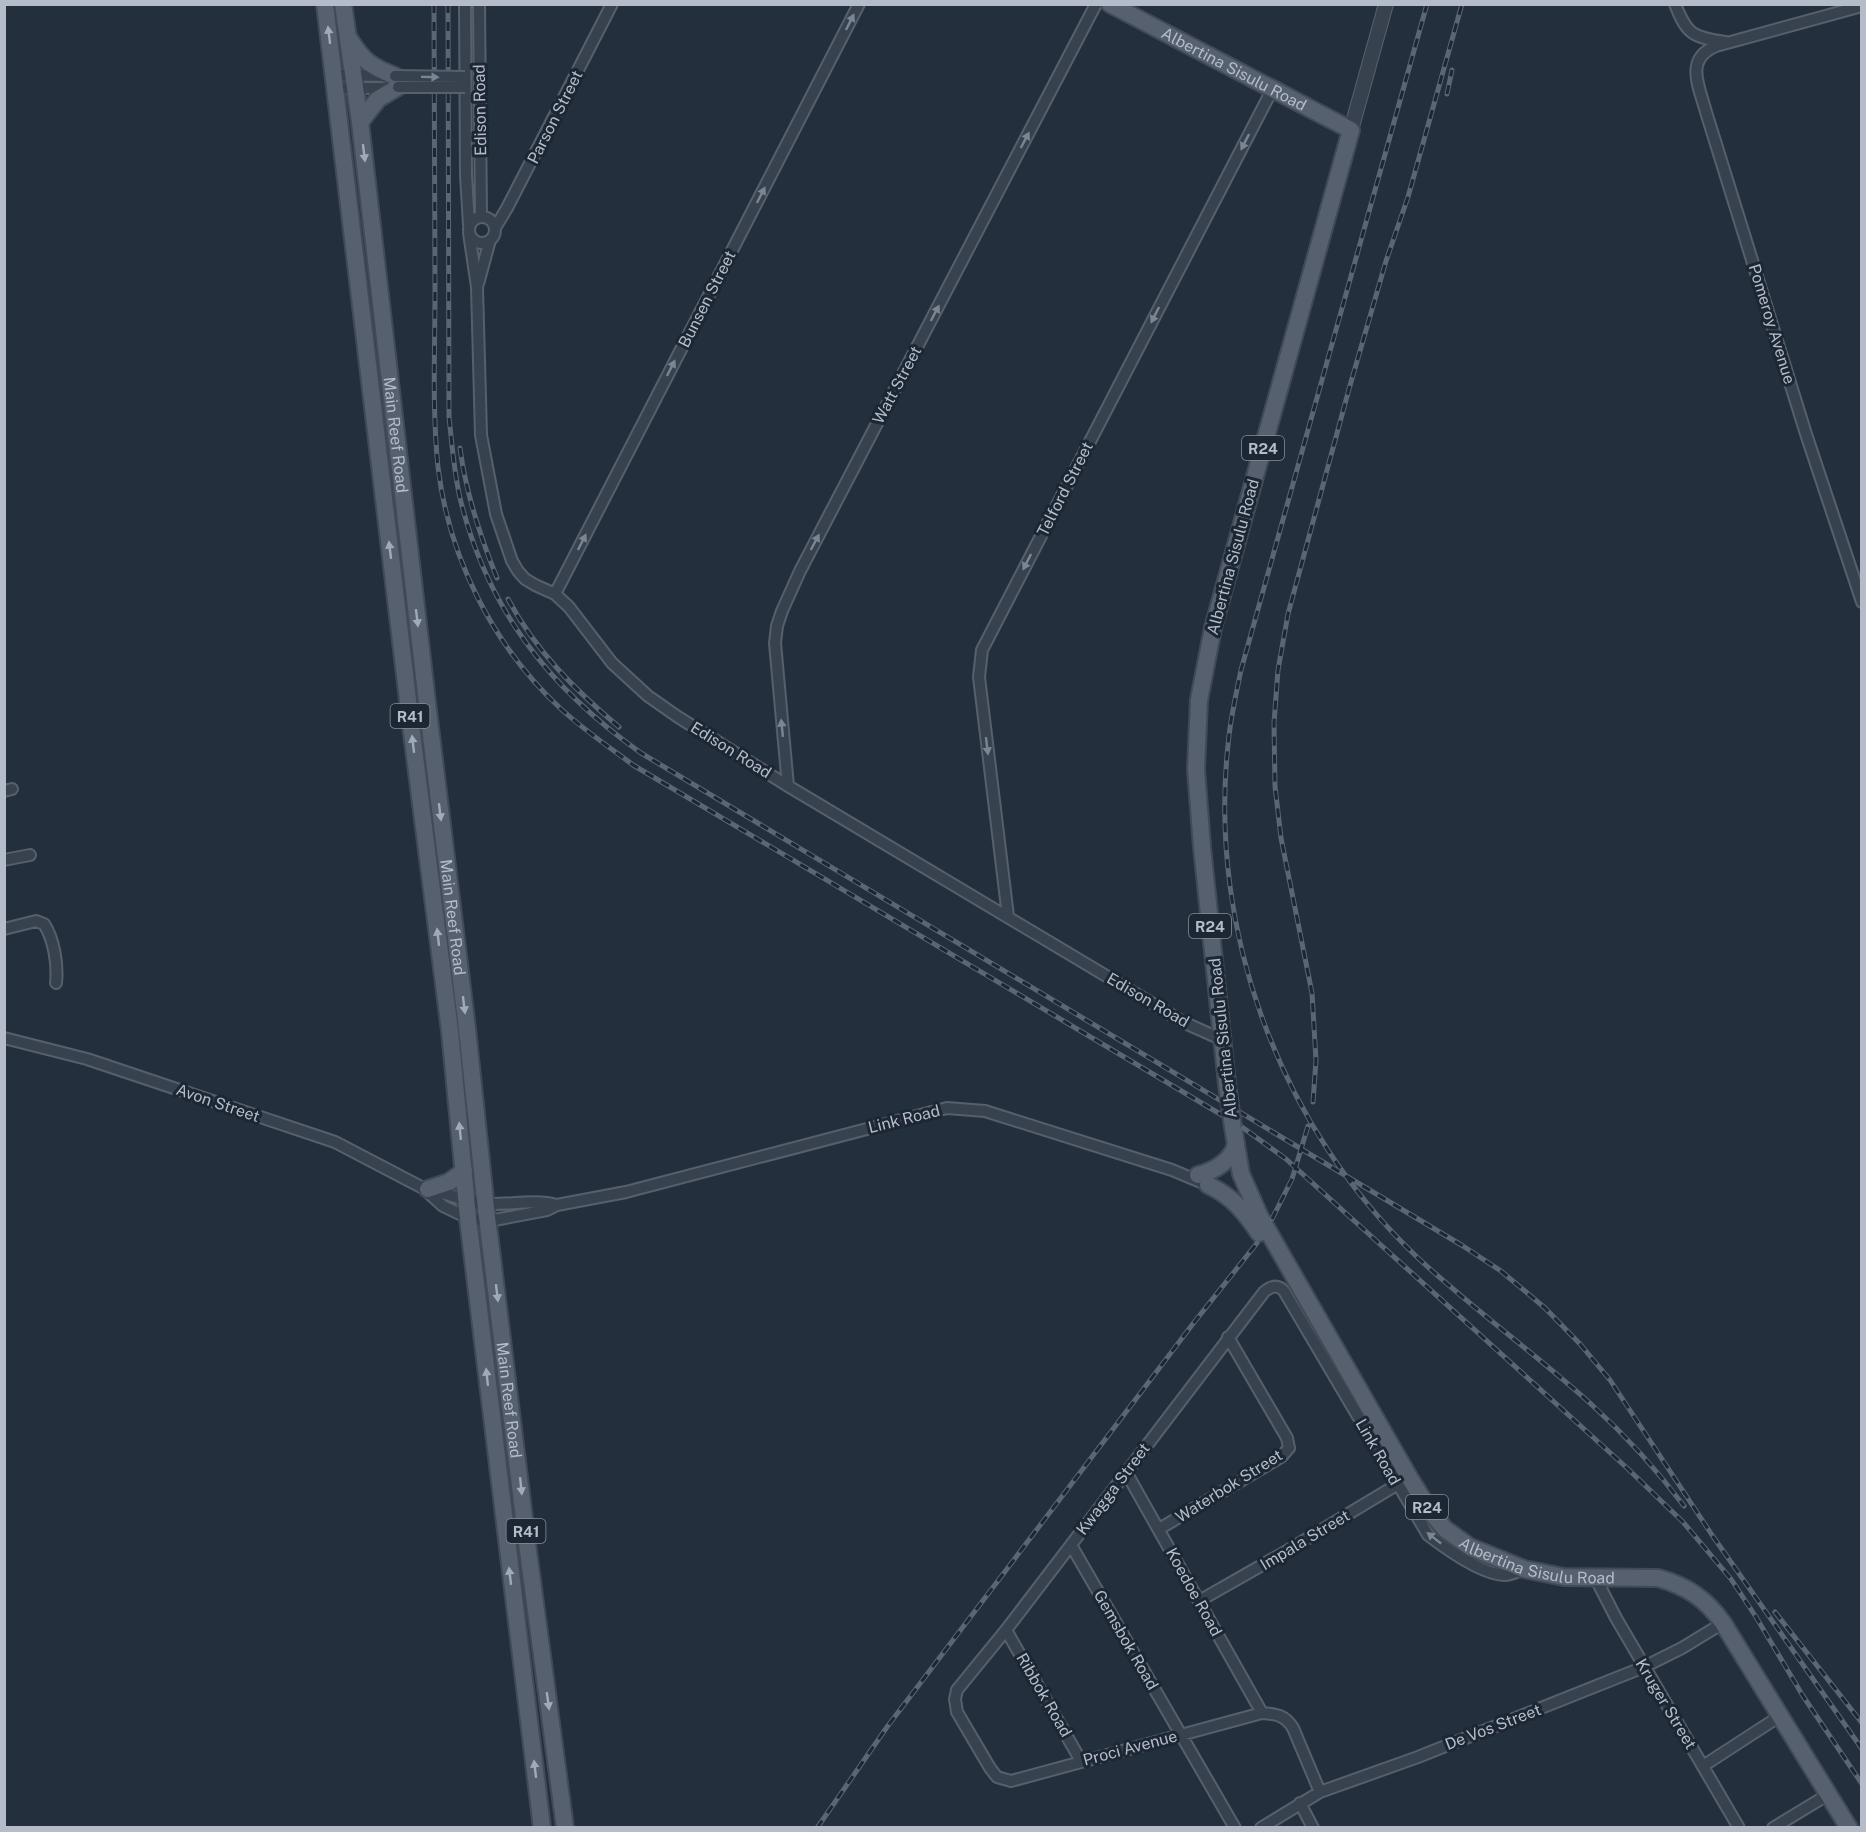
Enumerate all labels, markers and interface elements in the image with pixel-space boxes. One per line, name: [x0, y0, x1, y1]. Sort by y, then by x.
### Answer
one-way arrow: [845, 13, 855, 30]
street label: Albertina Sisulu Road: [1158, 23, 1310, 115]
one-way arrow: [324, 25, 334, 44]
street label: Edison Road: [470, 64, 490, 156]
street label: Parson Street: [523, 67, 587, 167]
one-way arrow: [421, 72, 440, 82]
one-way arrow: [1020, 132, 1030, 149]
one-way arrow: [1240, 133, 1250, 150]
one-way arrow: [359, 144, 369, 163]
one-way arrow: [756, 186, 766, 203]
street label: Bunsen Street: [674, 247, 740, 351]
street label: Pomeroy Avenue: [1745, 262, 1799, 386]
one-way arrow: [930, 304, 940, 321]
one-way arrow: [1150, 306, 1160, 323]
street label: Watt Street: [869, 343, 925, 427]
one-way arrow: [667, 360, 676, 377]
street label: Main Reef Road: [380, 376, 412, 494]
road number: R24: [1242, 436, 1284, 460]
street label: Telford Street: [1033, 439, 1097, 539]
street label: Albertina Sisulu Road: [1203, 477, 1263, 637]
one-way arrow: [577, 533, 587, 550]
one-way arrow: [810, 533, 820, 550]
one-way arrow: [385, 541, 395, 560]
one-way arrow: [1022, 553, 1032, 571]
one-way arrow: [412, 609, 422, 628]
road number: R41: [390, 704, 430, 728]
street label: Edison Road: [687, 718, 775, 782]
one-way arrow: [777, 718, 787, 737]
one-way arrow: [409, 734, 418, 753]
one-way arrow: [983, 736, 992, 755]
one-way arrow: [436, 802, 445, 821]
street label: Main Reef Road: [437, 858, 470, 976]
road number: R24: [1189, 914, 1231, 938]
one-way arrow: [433, 928, 442, 947]
street label: Albertina Sisulu Road: [1205, 957, 1241, 1119]
street label: Edison Road: [1104, 969, 1192, 1031]
one-way arrow: [459, 996, 469, 1015]
street label: Avon Street: [174, 1080, 262, 1126]
street label: Link Road: [866, 1101, 942, 1137]
one-way arrow: [455, 1121, 465, 1140]
one-way arrow: [492, 1283, 501, 1302]
street label: Main Reef Road: [493, 1341, 526, 1459]
one-way arrow: [482, 1367, 492, 1386]
street label: Link Road: [1351, 1416, 1405, 1488]
street label: Kwagga Street: [1072, 1439, 1154, 1539]
street label: Waterbok Street: [1172, 1445, 1286, 1527]
one-way arrow: [516, 1477, 526, 1496]
road number: R24: [1406, 1495, 1448, 1519]
street label: Impala Street: [1257, 1506, 1353, 1574]
road number: R41: [506, 1519, 546, 1543]
one-way arrow: [1426, 1532, 1442, 1545]
street label: Albertina Sisulu Road: [1455, 1533, 1615, 1587]
street label: Koedoe Road: [1162, 1545, 1226, 1639]
one-way arrow: [506, 1566, 515, 1585]
street label: Gemsbok Road: [1090, 1587, 1162, 1693]
street label: Ribbok Road: [1012, 1650, 1076, 1740]
street label: Kruger Street: [1632, 1655, 1700, 1753]
one-way arrow: [543, 1691, 552, 1710]
street label: De Vos Street: [1442, 1700, 1544, 1754]
street label: Proci Avenue: [1081, 1726, 1179, 1770]
one-way arrow: [530, 1760, 539, 1779]

